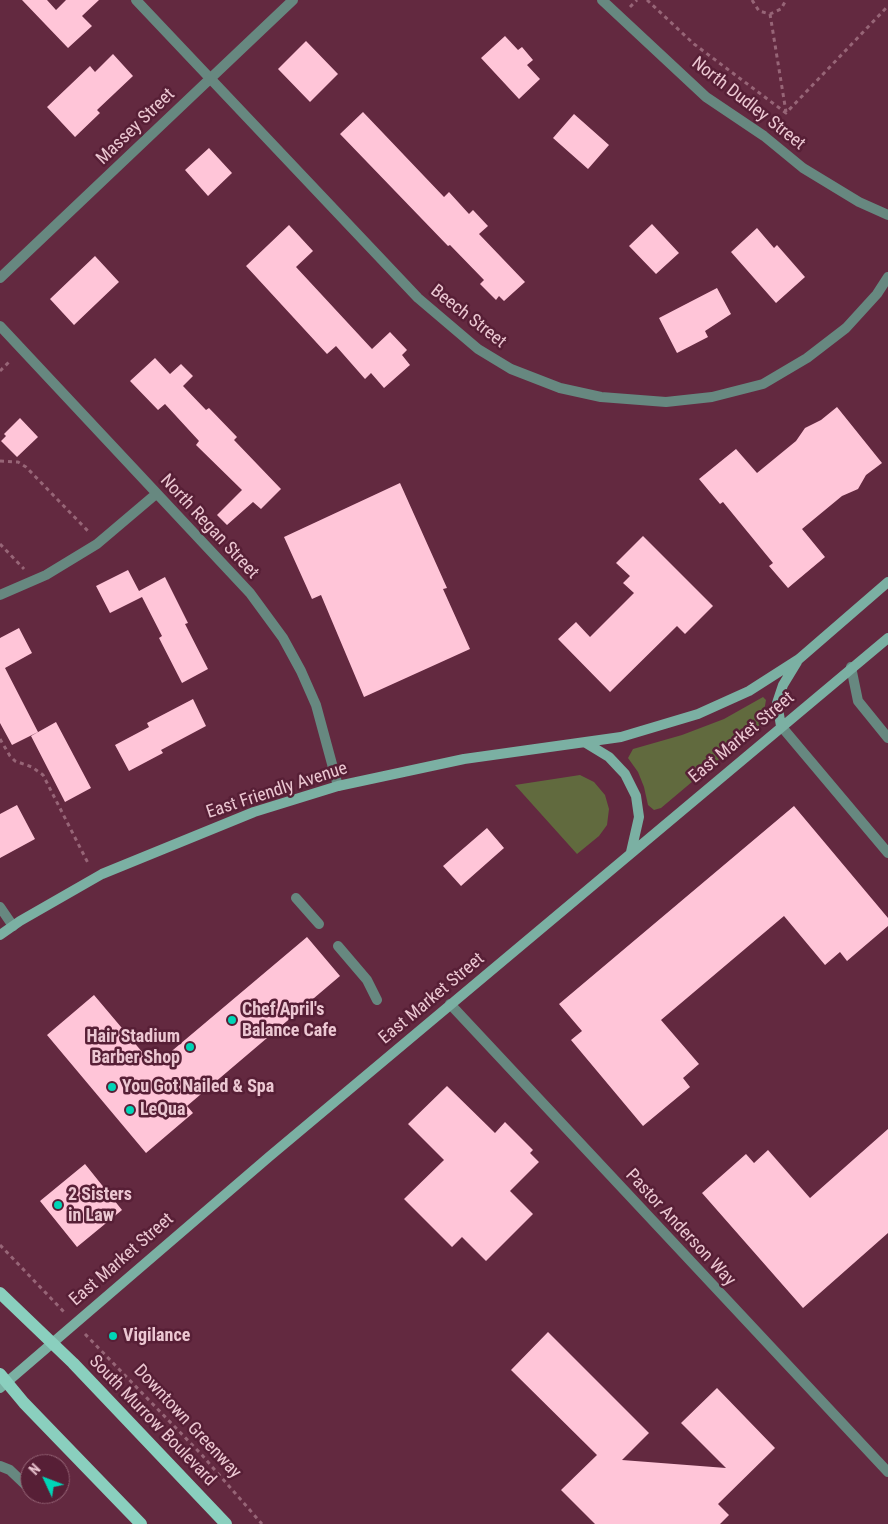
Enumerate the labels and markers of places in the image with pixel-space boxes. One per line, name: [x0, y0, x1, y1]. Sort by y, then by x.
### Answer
place label: Chef April's Balance Cafe: [242, 999, 337, 1042]
marker: Chef April's Balance Cafe: [226, 1014, 238, 1026]
place label: Hair Stadium Barber Shop: [86, 1026, 180, 1068]
marker: Hair Stadium Barber Shop: [184, 1041, 196, 1053]
place label: You Got Nailed & Spa: [122, 1076, 274, 1098]
marker: You Got Nailed & Spa: [106, 1081, 118, 1093]
place label: LeQua: [140, 1099, 185, 1121]
marker: LeQua: [124, 1104, 136, 1116]
place label: 2 Sisters in Law: [68, 1184, 132, 1226]
marker: 2 Sisters in Law: [52, 1199, 64, 1211]
place label: Vigilance: [123, 1325, 190, 1347]
marker: Vigilance: [107, 1330, 119, 1342]

